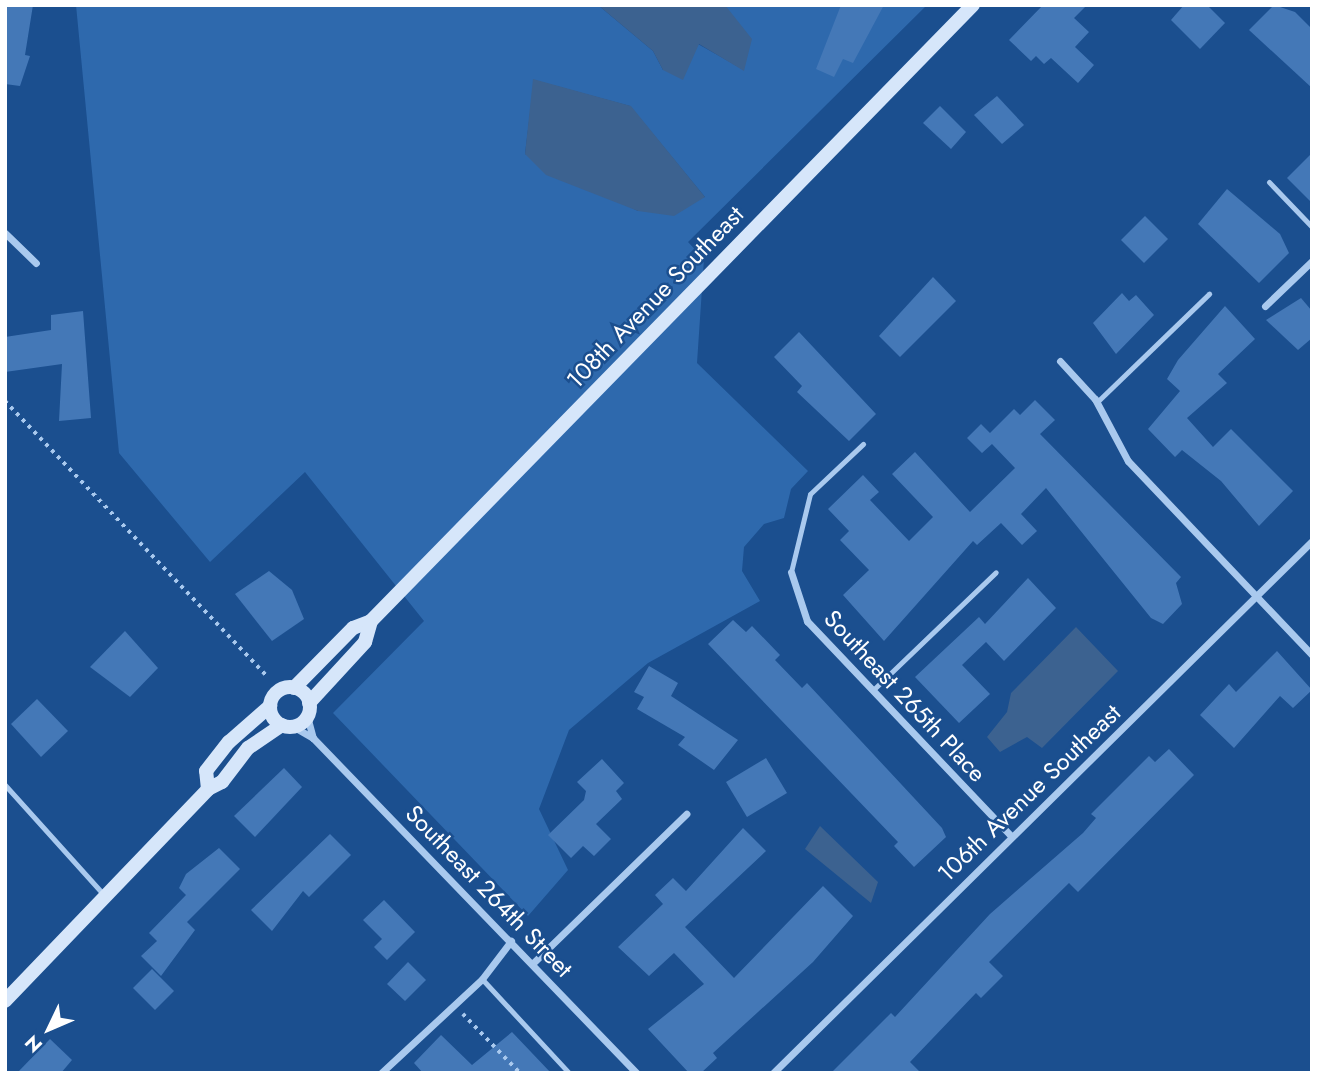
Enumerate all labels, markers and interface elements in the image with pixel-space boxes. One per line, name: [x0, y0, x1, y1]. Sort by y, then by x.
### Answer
street label: 108th Avenue Southeast: [560, 200, 750, 394]
street label: Southeast 265th Place: [818, 604, 992, 788]
street label: 106th Avenue Southeast: [932, 698, 1126, 888]
street label: Southeast 264th Street: [399, 799, 579, 983]
north arrow: [14, 994, 84, 1064]
text: N: [19, 1029, 48, 1059]

